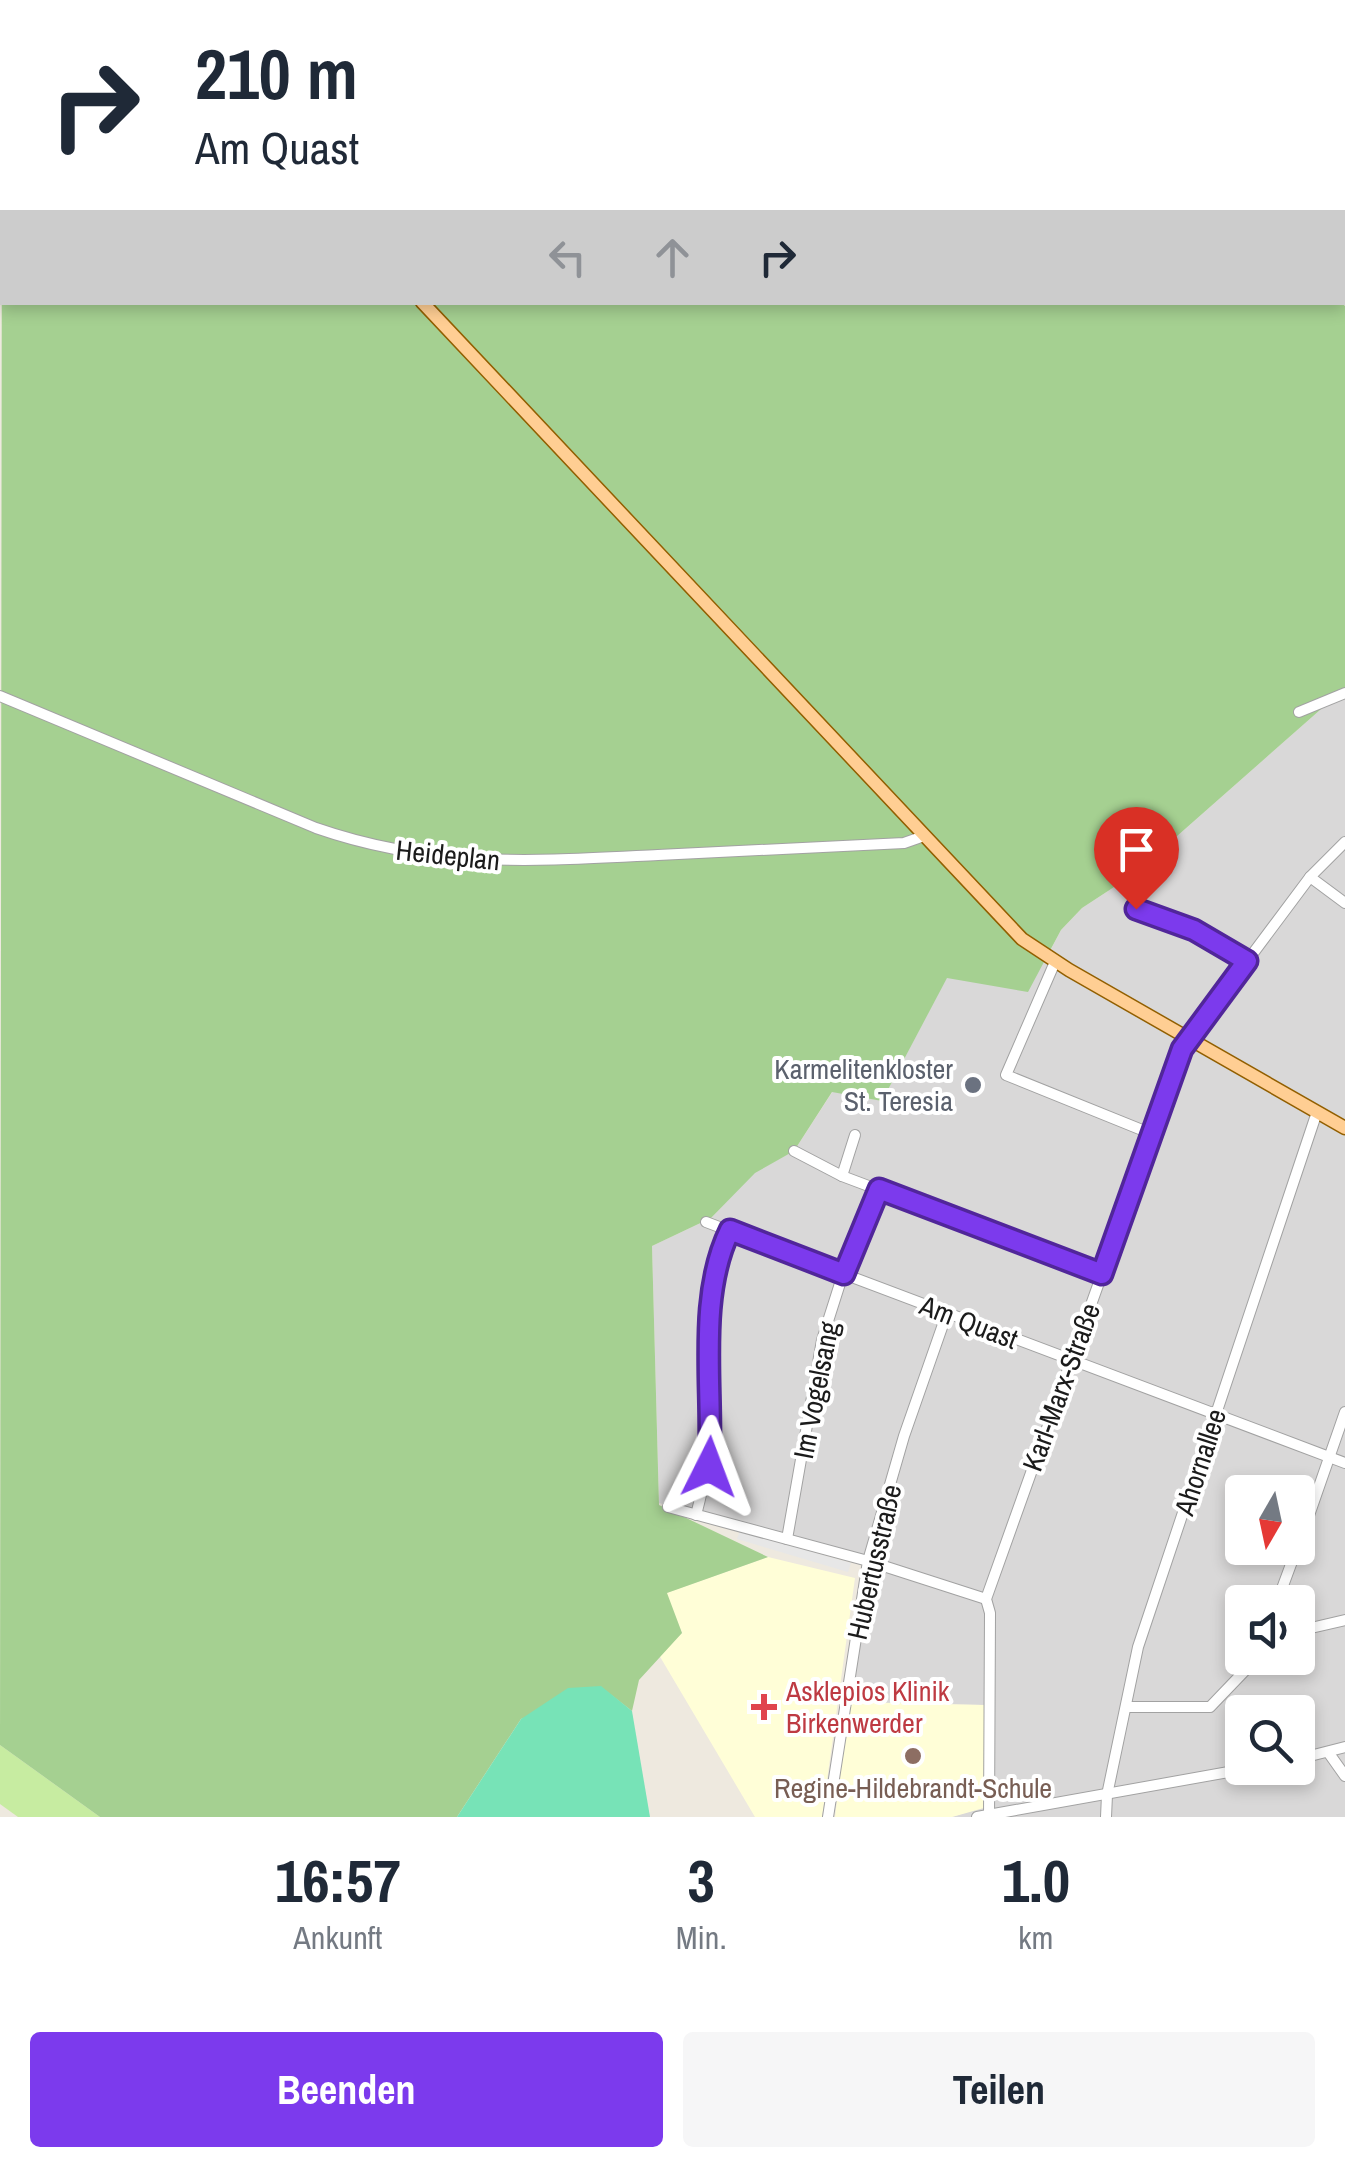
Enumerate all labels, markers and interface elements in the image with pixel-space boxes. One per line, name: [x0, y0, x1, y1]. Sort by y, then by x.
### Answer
text: 210 m: [195, 27, 358, 121]
icon: right: [30, 40, 160, 170]
text: Am Quast: [195, 117, 359, 178]
icon: left: [540, 230, 595, 285]
icon: ahead: [645, 230, 700, 285]
icon: right: [750, 230, 805, 285]
pin: [1094, 807, 1179, 910]
icon: arrive: [1109, 822, 1164, 877]
street label: Heideplan: [394, 831, 502, 879]
place label: Karmelitenkloster St. Teresia: [774, 1050, 953, 1120]
marker: Karmelitenkloster St. Teresia: [962, 1074, 984, 1096]
street label: Am Quast: [914, 1286, 1023, 1358]
street label: Karl-Marx-Straße: [1013, 1298, 1109, 1476]
street label: Im Vogelsang: [784, 1318, 848, 1462]
street label: Ahornallee: [1165, 1404, 1235, 1521]
position arrow: [657, 1415, 761, 1519]
north arrow: [1225, 1475, 1315, 1565]
map controls: [1225, 1475, 1315, 1785]
street label: Hubertusstraße: [838, 1481, 910, 1643]
button: sound: [1225, 1585, 1315, 1675]
place label: Asklepios Klinik Birkenwerder: [785, 1672, 950, 1742]
marker: Asklepios Klinik Birkenwerder: [751, 1694, 777, 1720]
button: search: [1225, 1695, 1315, 1785]
marker: Regine-Hildebrandt-Schule: [902, 1745, 924, 1767]
place label: Regine-Hildebrandt-Schule: [774, 1769, 1052, 1807]
text: 16:57: [275, 1840, 401, 1921]
text: 3: [688, 1840, 715, 1921]
text: 1.0: [1002, 1840, 1070, 1921]
text: Ankunft: [293, 1916, 382, 1959]
text: Min.: [676, 1916, 727, 1959]
text: km: [1018, 1916, 1053, 1959]
button: Beenden: [30, 2032, 663, 2147]
button: Teilen: [683, 2032, 1315, 2147]

